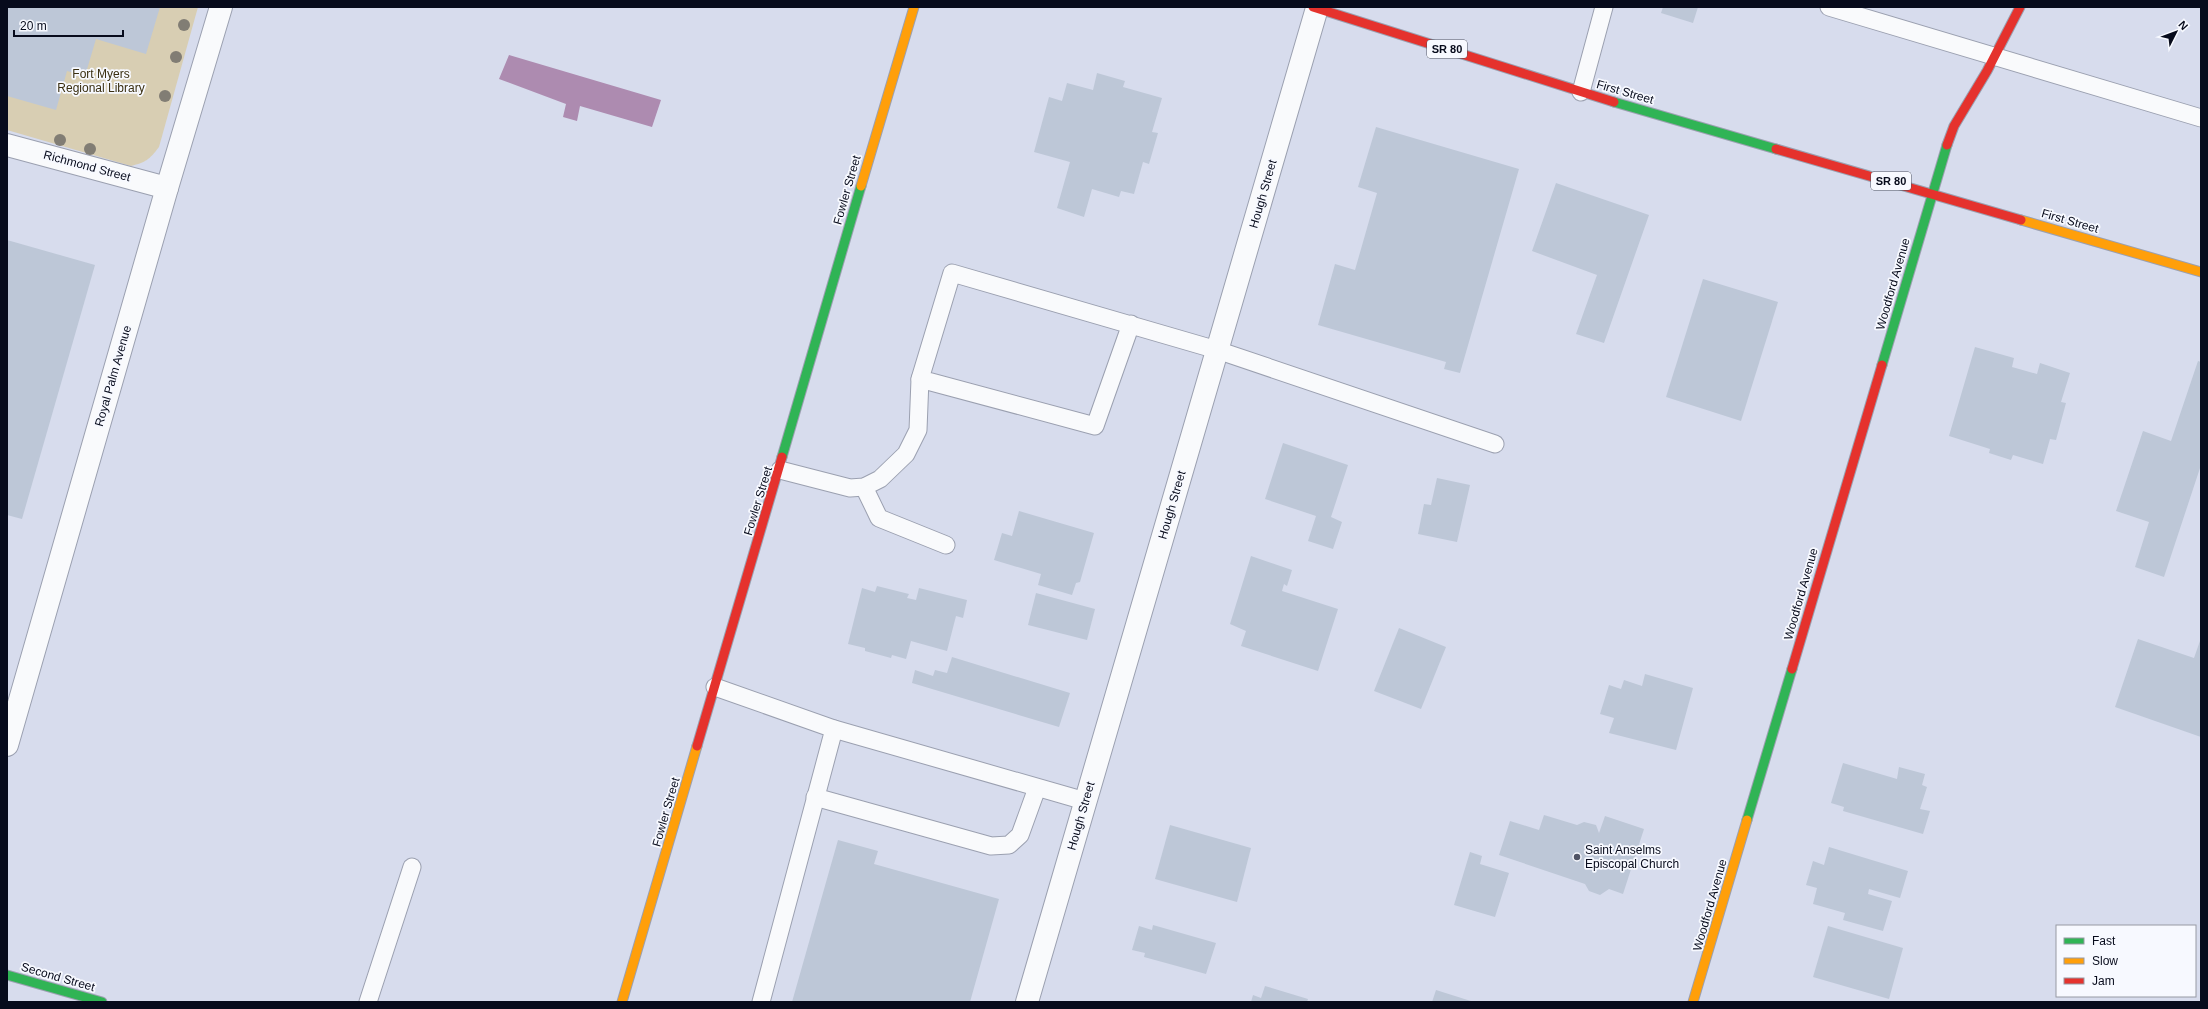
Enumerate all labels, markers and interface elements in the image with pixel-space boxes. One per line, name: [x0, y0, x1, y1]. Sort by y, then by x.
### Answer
scale bar: [14, 12, 123, 38]
north arrow: [2156, 12, 2196, 52]
text: N: [2176, 18, 2191, 32]
text: 20 m: [20, 19, 47, 33]
road number: SR 80: [1427, 40, 1467, 58]
park label: Fort Myers Regional Library: [57, 67, 145, 95]
street label: First Street: [1595, 77, 1656, 107]
street label: Richmond Street: [42, 148, 133, 184]
street label: Fowler Street: [830, 153, 864, 226]
street label: Hough Street: [1247, 157, 1280, 230]
road number: SR 80: [1871, 172, 1911, 190]
street label: First Street: [2040, 206, 2101, 236]
street label: Woodford Avenue: [1873, 236, 1913, 332]
street label: Royal Palm Avenue: [92, 324, 134, 428]
street label: Fowler Street: [741, 464, 775, 537]
street label: Hough Street: [1156, 468, 1189, 541]
street label: Woodford Avenue: [1781, 546, 1821, 642]
street label: Fowler Street: [649, 775, 683, 848]
street label: Hough Street: [1065, 779, 1098, 852]
place label: Saint Anselms Episcopal Church: [1585, 843, 1679, 871]
marker: Saint Anselms Episcopal Church: [1572, 852, 1582, 862]
street label: Woodford Avenue: [1690, 857, 1730, 953]
legend: [2056, 925, 2196, 997]
text: Fast: [2092, 934, 2116, 948]
text: Slow: [2092, 954, 2118, 968]
street label: Second Street: [20, 960, 97, 994]
text: Jam: [2092, 974, 2115, 988]

